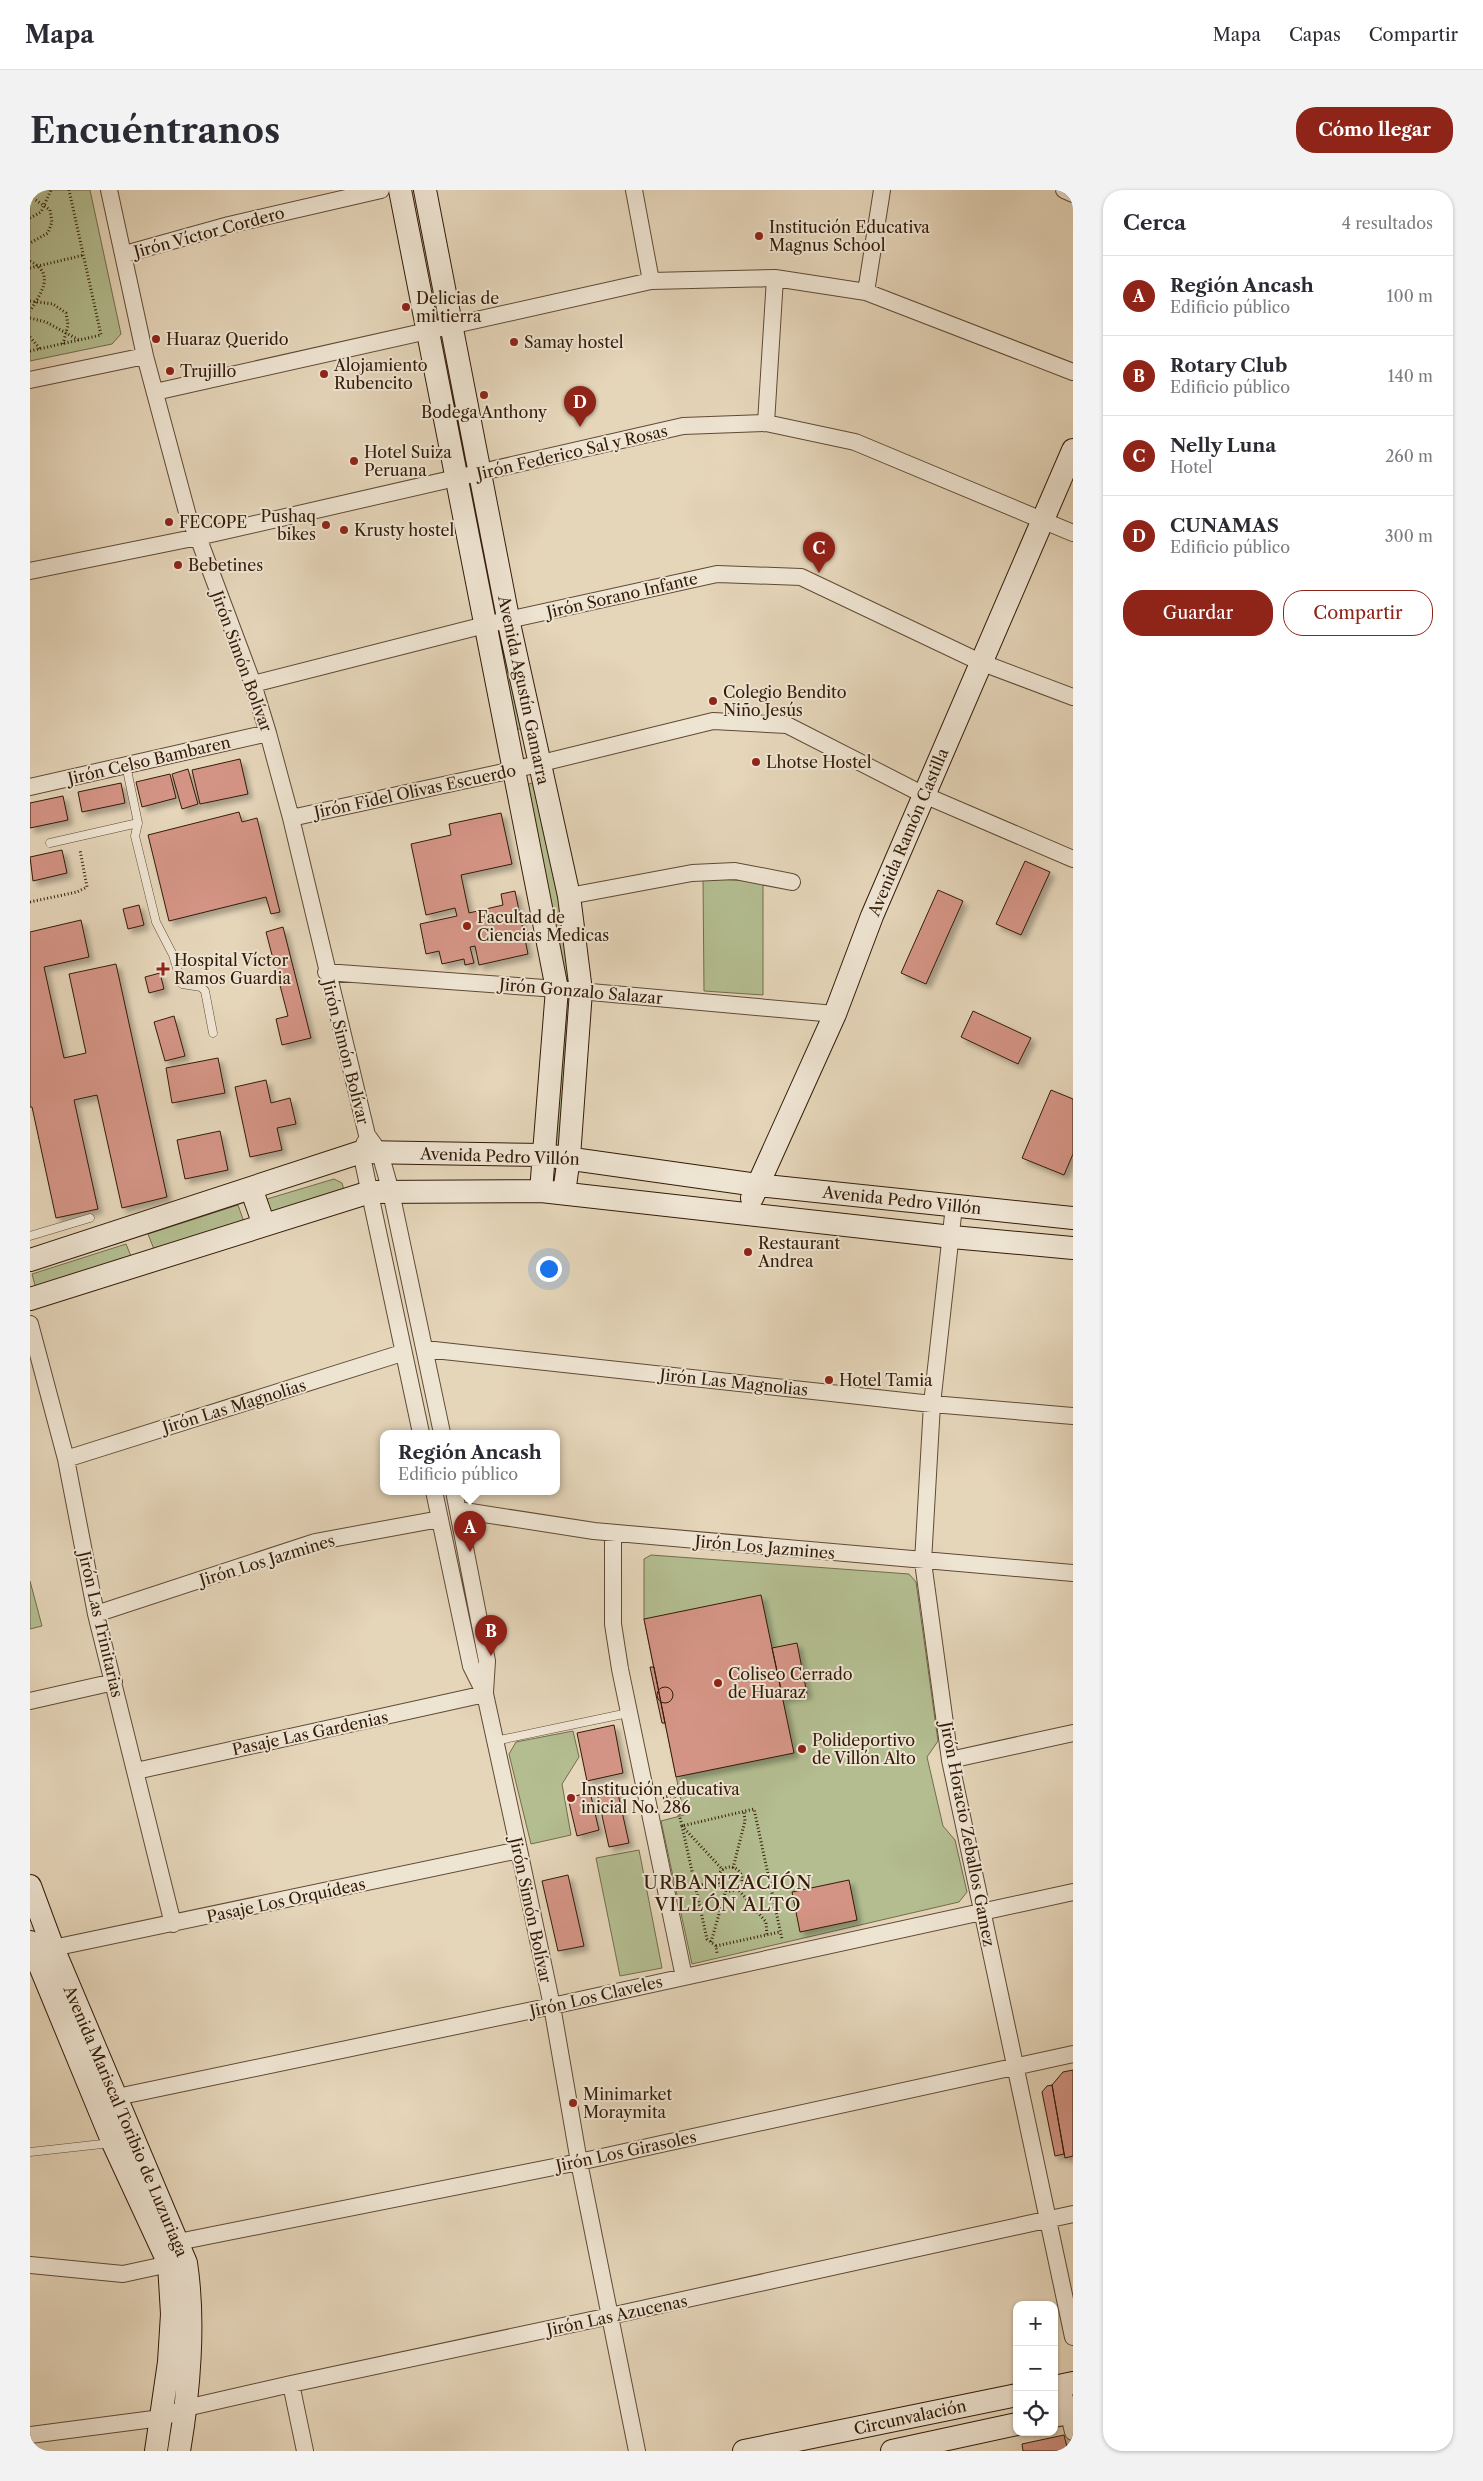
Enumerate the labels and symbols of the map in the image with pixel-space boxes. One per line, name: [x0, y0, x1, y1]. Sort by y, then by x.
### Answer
street label: Jirón Víctor Cordero: [129, 202, 287, 263]
place label: Institución Educativa Magnus School: [769, 217, 930, 255]
marker: Institución Educativa Magnus School: [753, 230, 765, 242]
place label: Delicias de mi tierra: [416, 288, 499, 326]
marker: Delicias de mi tierra: [400, 301, 412, 313]
place label: Huaraz Querido: [166, 329, 289, 349]
place label: Samay hostel: [524, 332, 624, 352]
marker: Huaraz Querido: [150, 333, 162, 345]
marker: Samay hostel: [508, 336, 520, 348]
place label: Alojamiento Rubencito: [333, 355, 428, 393]
place label: Trujillo: [180, 361, 237, 381]
marker: Trujillo: [164, 365, 176, 377]
marker: Alojamiento Rubencito: [318, 368, 330, 380]
pin: D: [564, 386, 596, 427]
marker: Bodega Anthony: [478, 389, 490, 401]
place label: Bodega Anthony: [421, 402, 548, 422]
street label: Jirón Federico Sal y Rosas: [472, 420, 670, 484]
place label: Hotel Suiza Peruana: [364, 442, 452, 480]
marker: Hotel Suiza Peruana: [348, 455, 360, 467]
place label: Pushaq bikes: [260, 506, 316, 544]
place label: FECOPE: [179, 512, 247, 532]
marker: FECOPE: [163, 516, 175, 528]
marker: Pushaq bikes: [320, 519, 332, 531]
place label: Krusty hostel: [354, 520, 455, 540]
marker: Krusty hostel: [338, 524, 350, 536]
pin: C: [803, 532, 835, 573]
place label: Bebetines: [188, 555, 263, 575]
marker: Bebetines: [172, 559, 184, 571]
street label: Jirón Sorano Infante: [542, 568, 700, 623]
street label: Jirón Simón Bolívar: [206, 585, 277, 734]
street label: Avenida Agustín Gamarra: [494, 593, 554, 787]
place label: Colegio Bendito Niño Jesús: [723, 682, 847, 720]
marker: Colegio Bendito Niño Jesús: [707, 695, 719, 707]
street label: Jirón Celso Bambaren: [63, 732, 232, 789]
street label: Avenida Ramón Castilla: [863, 745, 953, 920]
place label: Lhotse Hostel: [766, 752, 872, 772]
marker: Lhotse Hostel: [750, 756, 762, 768]
street label: Jirón Fidel Olivas Escuerdo: [309, 760, 518, 823]
place label: Facultad de Ciencias Medicas: [477, 907, 609, 945]
marker: Facultad de Ciencias Medicas: [461, 920, 473, 932]
place label: Hospital Víctor Ramos Guardia: [174, 950, 291, 988]
marker: Hospital Víctor Ramos Guardia: [156, 962, 170, 976]
street label: Jirón Gonzalo Salazar: [495, 974, 664, 1008]
street label: Jirón Simón Bolívar: [318, 975, 374, 1127]
street label: Avenida Pedro Villón: [419, 1143, 580, 1169]
street label: Avenida Pedro Villón: [821, 1182, 982, 1218]
place label: Restaurant Andrea: [757, 1233, 841, 1271]
marker: Restaurant Andrea: [742, 1246, 754, 1258]
your location: [536, 1256, 562, 1282]
street label: Jirón Las Magnolias: [656, 1364, 809, 1400]
place label: Hotel Tamia: [839, 1370, 933, 1390]
marker: Hotel Tamia: [823, 1374, 835, 1386]
street label: Jirón Las Magnolias: [157, 1375, 308, 1438]
pin: A: [454, 1511, 486, 1552]
street label: Jirón Los Jazmines: [194, 1530, 337, 1591]
street label: Jirón Los Jazmines: [691, 1531, 836, 1563]
street label: Jirón Las Trinitarias: [74, 1546, 128, 1699]
pin: B: [475, 1615, 507, 1656]
place label: Coliseo Cerrado de Huaraz: [728, 1664, 853, 1702]
marker: Coliseo Cerrado de Huaraz: [712, 1677, 724, 1689]
street label: Pasaje Las Gardenias: [230, 1707, 390, 1759]
street label: Jirón Horacio Zeballos Gamez: [936, 1717, 1000, 1948]
place label: Polideportivo de Villón Alto: [812, 1730, 916, 1768]
marker: Polideportivo de Villón Alto: [796, 1743, 808, 1755]
place label: Institución educativa inicial No. 286: [581, 1779, 740, 1817]
marker: Institución educativa inicial No. 286: [565, 1792, 577, 1804]
street label: Jirón Simón Bolívar: [505, 1832, 556, 1985]
district label: URBANIZACIÓN VILLÓN ALTO: [643, 1871, 813, 1916]
street label: Pasaje Los Orquídeas: [205, 1873, 367, 1927]
street label: Jirón Los Claveles: [525, 1971, 664, 2022]
street label: Avenida Mariscal Toribio de Luzuriaga: [59, 1982, 193, 2260]
place label: Minimarket Moraymita: [583, 2084, 673, 2122]
marker: Minimarket Moraymita: [567, 2097, 579, 2109]
street label: Jirón Los Girasoles: [551, 2126, 698, 2176]
street label: Jirón Las Azucenas: [542, 2290, 689, 2340]
street label: Circunvalación: [852, 2395, 968, 2439]

